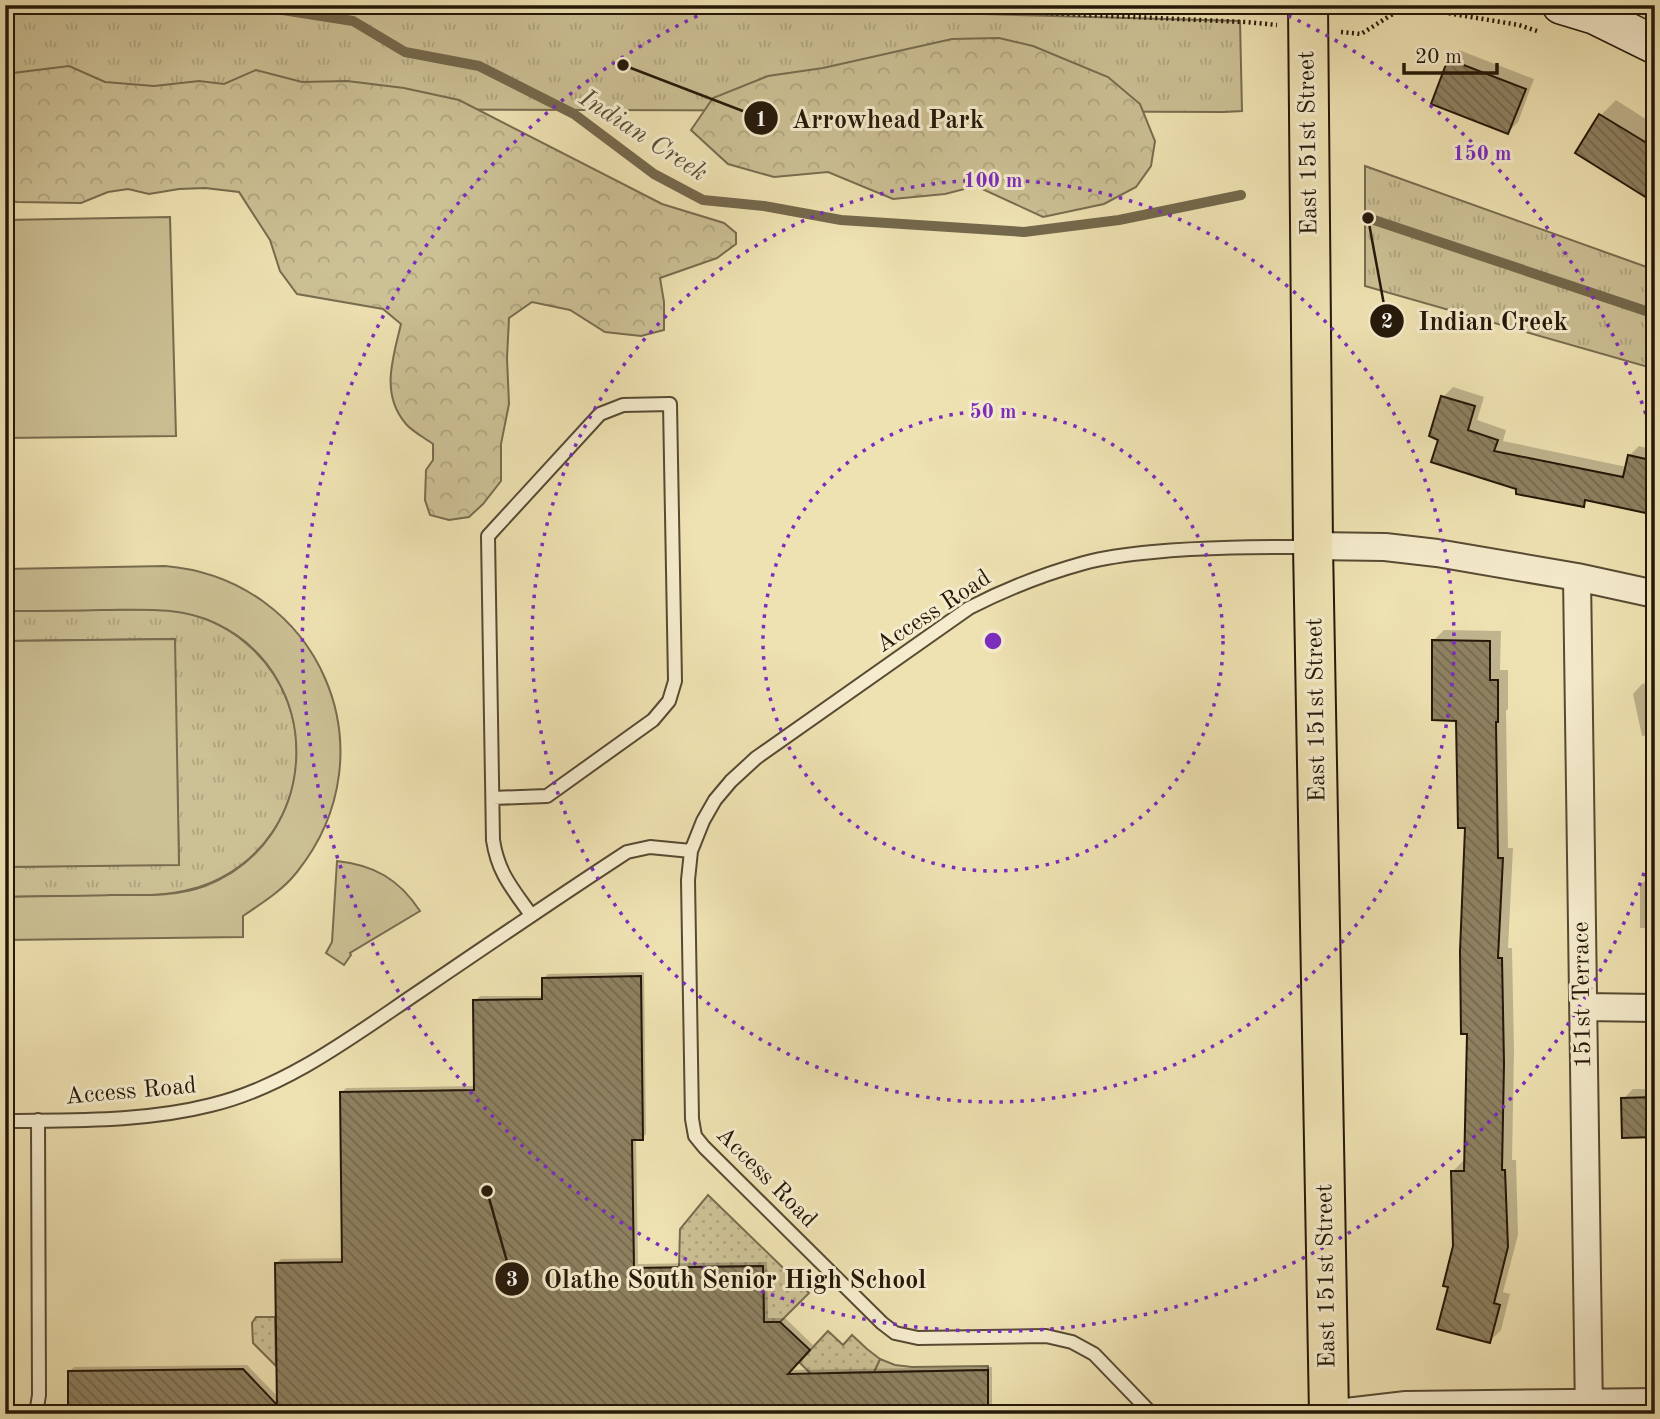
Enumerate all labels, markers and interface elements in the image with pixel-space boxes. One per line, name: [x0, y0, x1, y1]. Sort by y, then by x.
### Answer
scale bar: [1404, 32, 1497, 76]
text: 20 m: [1415, 47, 1462, 68]
street label: East 151st Street: [1295, 50, 1323, 236]
water label: Indian Creek: [574, 85, 712, 187]
callout: Arrowhead Park: [743, 95, 999, 142]
text: Arrowhead Park: [792, 108, 985, 134]
text: 1: [755, 110, 767, 131]
text: 150 m: [1452, 144, 1512, 165]
text: 100 m: [963, 171, 1023, 192]
callout: Indian Creek: [1369, 297, 1582, 344]
text: Indian Creek: [1418, 310, 1568, 336]
text: 2: [1381, 312, 1393, 333]
text: 50 m: [969, 402, 1017, 423]
street label: Access Road: [872, 566, 996, 658]
street label: East 151st Street: [1303, 617, 1331, 803]
centre of rings: [981, 629, 1005, 653]
street label: 151st Terrace: [1570, 921, 1596, 1069]
street label: Access Road: [65, 1074, 197, 1110]
street label: Access Road: [711, 1123, 821, 1233]
street label: East 151st Street: [1313, 1183, 1341, 1369]
callout: Olathe South Senior High School: [494, 1255, 940, 1302]
text: Olathe South Senior High School: [544, 1268, 926, 1294]
text: 3: [506, 1270, 518, 1291]

